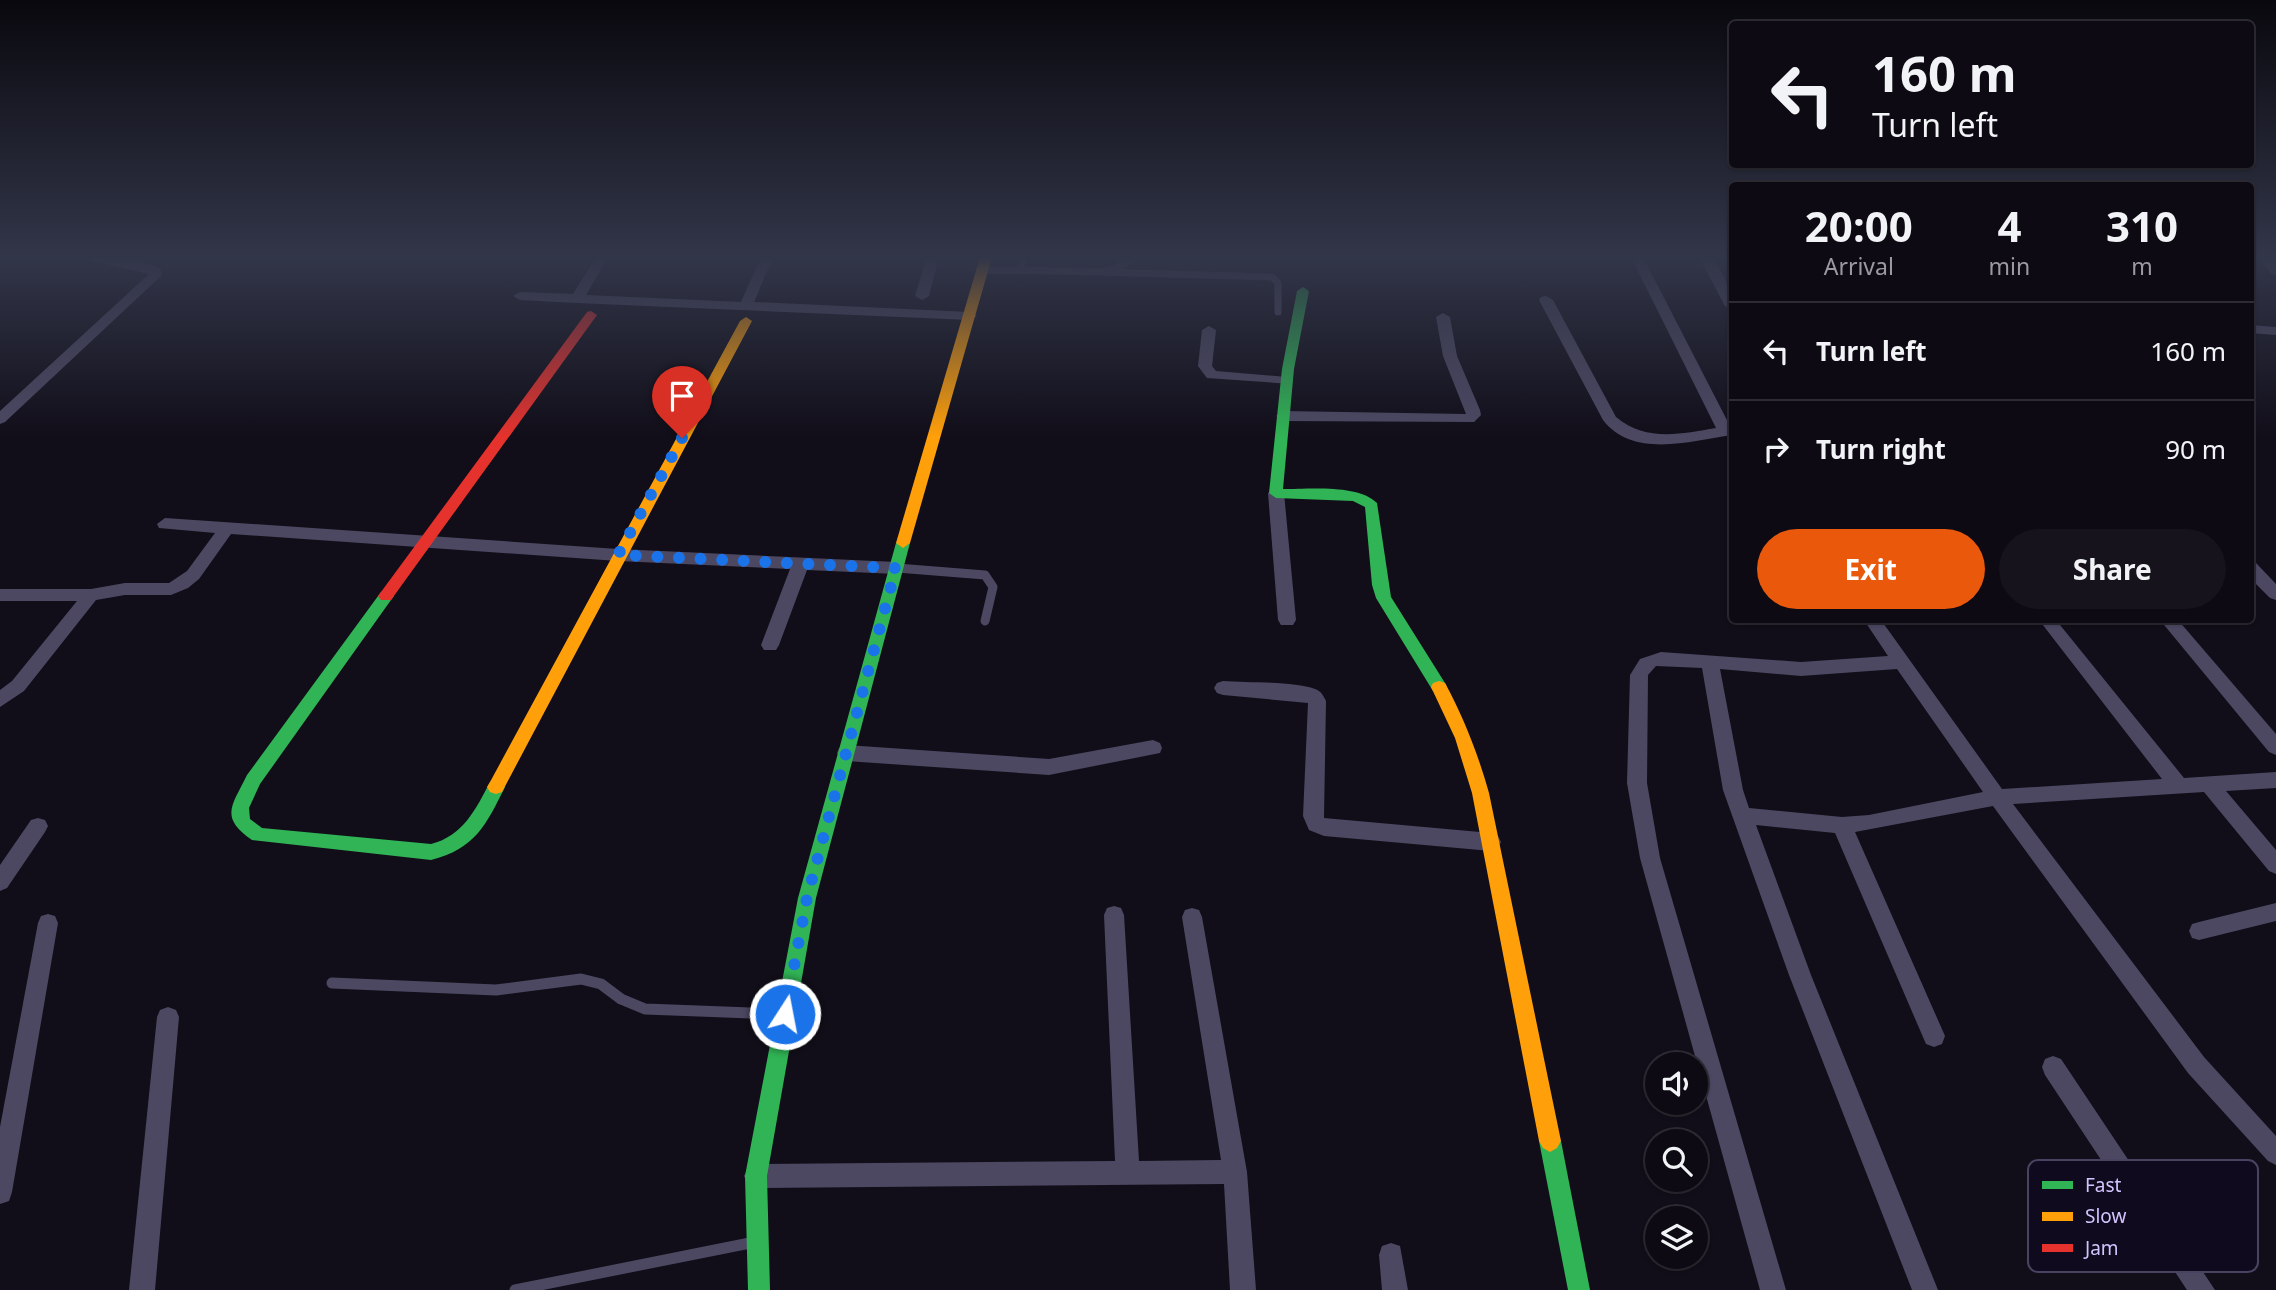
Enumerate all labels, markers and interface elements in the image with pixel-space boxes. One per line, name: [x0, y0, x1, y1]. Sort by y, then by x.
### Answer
text: 160 m: [1872, 40, 2017, 106]
icon: left: [1757, 49, 1848, 140]
text: Turn left: [1872, 103, 1998, 146]
text: 20:00: [1805, 197, 1913, 254]
text: 4: [1997, 197, 2021, 254]
text: 310: [2106, 197, 2178, 254]
text: Arrival: [1824, 250, 1894, 282]
text: min: [1989, 250, 2030, 282]
text: m: [2131, 250, 2153, 282]
icon: left: [1757, 332, 1795, 370]
text: Turn left: [1816, 333, 1927, 369]
text: 160 m: [2150, 333, 2226, 369]
pin: [652, 366, 712, 438]
icon: arrive: [663, 377, 701, 415]
icon: right: [1757, 430, 1795, 468]
text: Turn right: [1816, 431, 1946, 467]
text: 90 m: [2165, 431, 2226, 467]
button: Exit: [1757, 529, 1985, 609]
button: Share: [1999, 529, 2226, 609]
position arrow: [748, 977, 822, 1051]
map controls: [1645, 1052, 1708, 1269]
button: sound: [1645, 1052, 1708, 1115]
button: search: [1645, 1129, 1708, 1192]
legend: [2028, 1160, 2258, 1272]
text: Fast: [2085, 1172, 2122, 1198]
text: Slow: [2085, 1203, 2126, 1229]
button: layers: [1645, 1206, 1708, 1269]
text: Jam: [2083, 1235, 2119, 1261]

